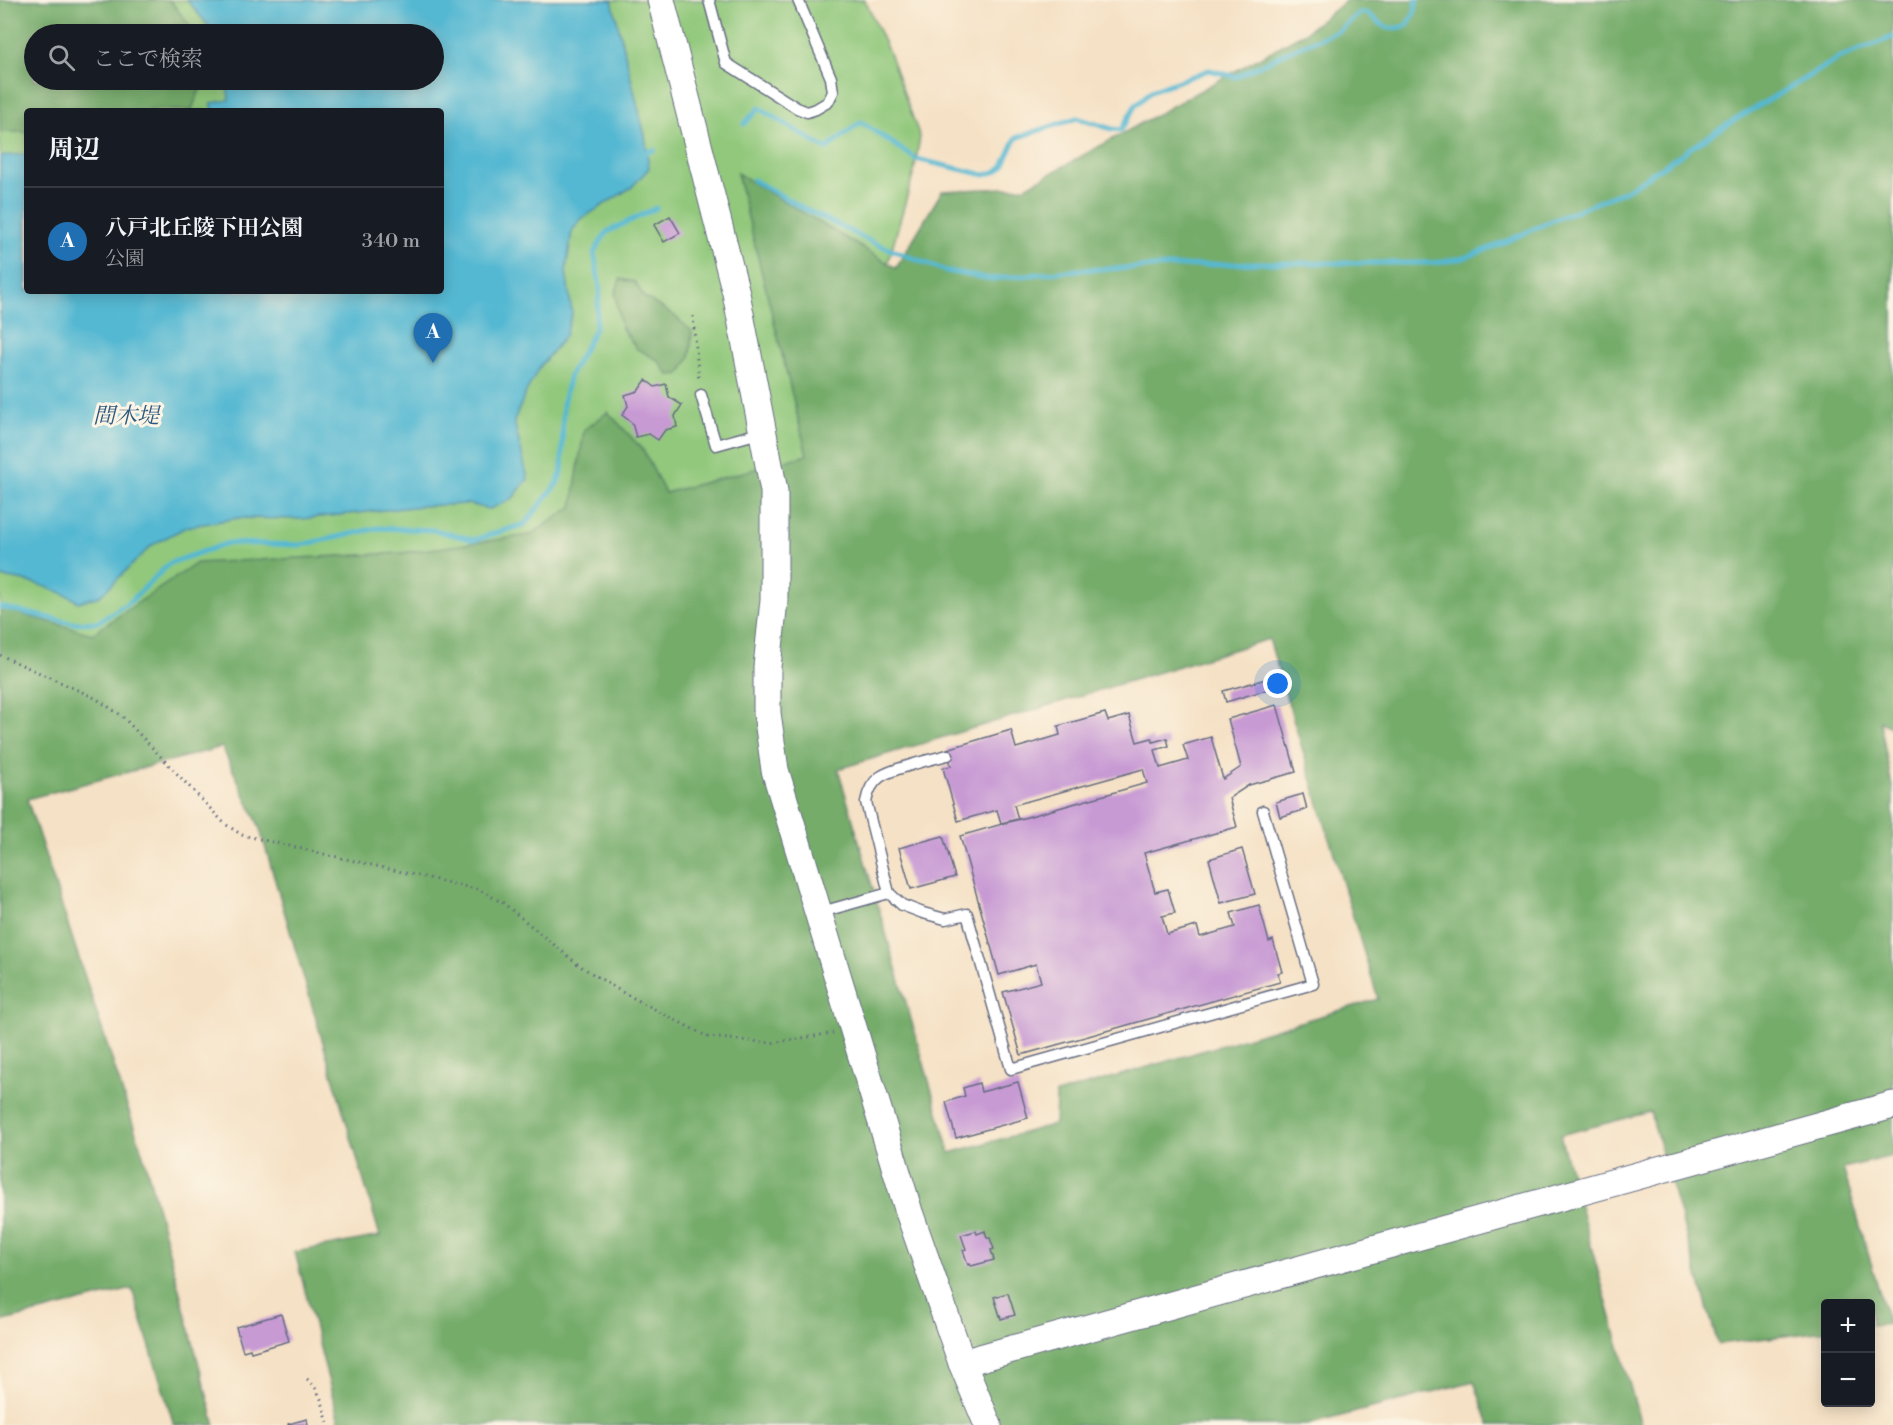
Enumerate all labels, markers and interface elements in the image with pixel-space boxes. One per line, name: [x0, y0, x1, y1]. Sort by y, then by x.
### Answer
search box: [24, 24, 444, 90]
icon: search: [45, 41, 78, 74]
text: ここで検索: [93, 46, 203, 73]
text: 周辺: [48, 134, 100, 166]
text: 八戸北丘陵下田公園: [105, 215, 303, 242]
text: A: [60, 229, 75, 254]
text: 340 m: [362, 229, 420, 254]
text: 公園: [105, 247, 145, 272]
pin: A: [414, 314, 452, 363]
water label: 間木堤: [93, 403, 162, 430]
your location: [1263, 669, 1292, 698]
map controls: [1821, 1299, 1875, 1407]
button: +: [1821, 1299, 1875, 1353]
button: −: [1821, 1353, 1875, 1407]

